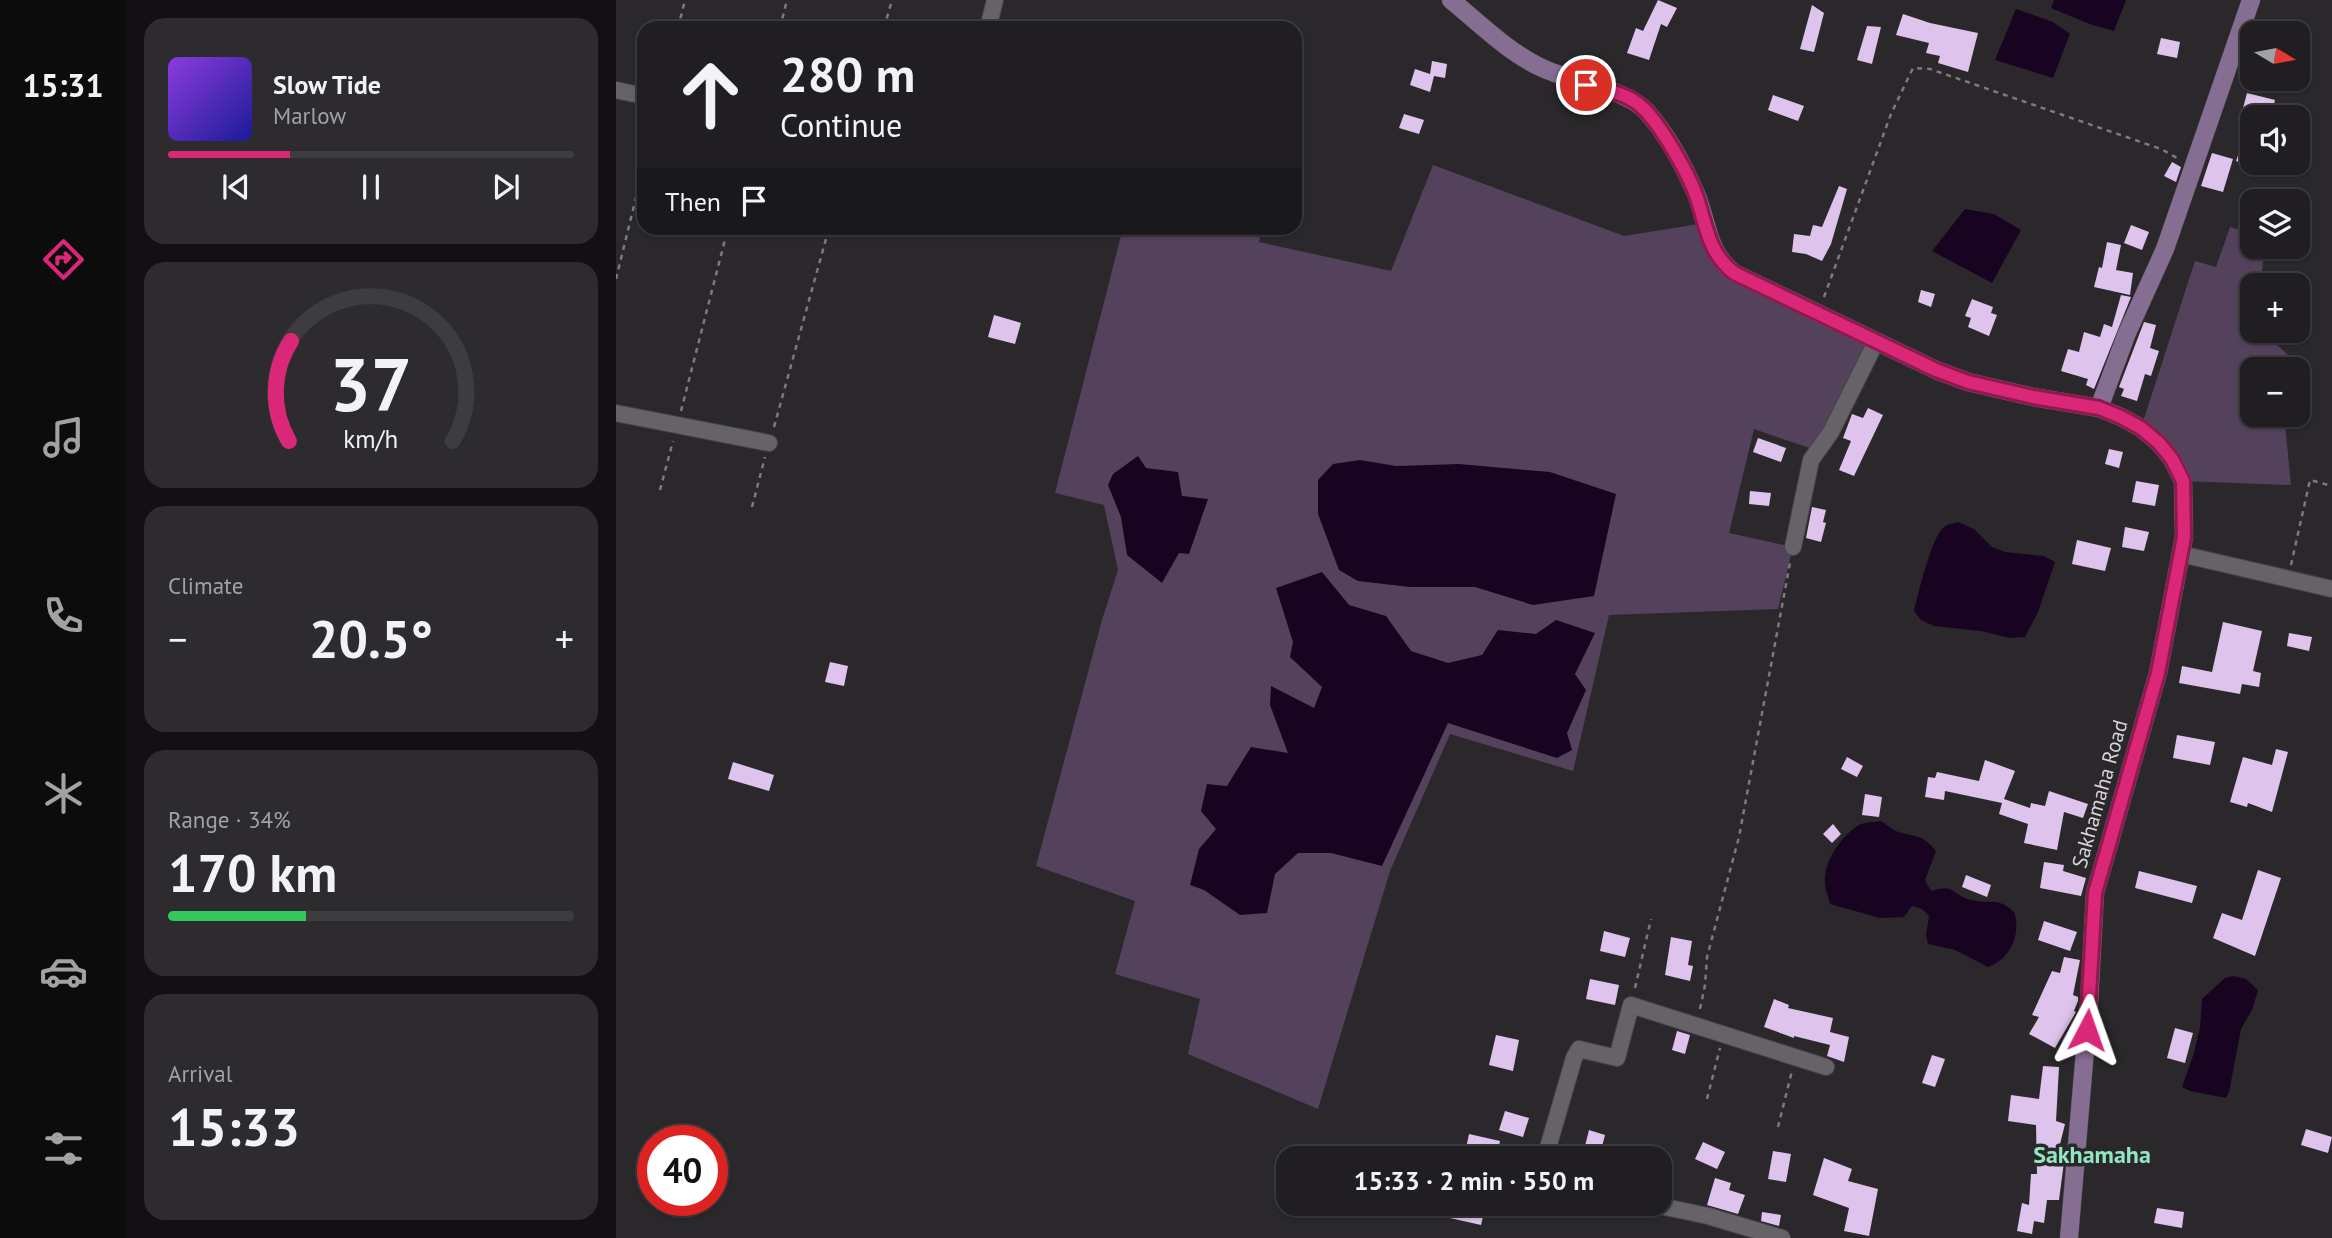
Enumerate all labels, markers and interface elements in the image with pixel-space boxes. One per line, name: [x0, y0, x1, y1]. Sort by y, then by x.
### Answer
north arrow: [2240, 21, 2310, 91]
map controls: [2240, 21, 2310, 427]
text: 280 m: [780, 42, 915, 106]
icon: ahead: [665, 49, 756, 140]
pin: [1556, 55, 1616, 115]
text: 15:31: [22, 64, 104, 106]
icon: arrive: [1567, 66, 1605, 104]
text: Slow Tide: [273, 68, 381, 101]
text: Marlow: [273, 101, 346, 130]
text: Continue: [780, 104, 902, 146]
button: sound: [2240, 105, 2310, 175]
icon: previous: [217, 168, 255, 206]
icon: pause: [352, 168, 390, 206]
icon: next: [487, 168, 525, 206]
icon: arrive: [735, 182, 773, 220]
text: Then: [665, 185, 721, 218]
button: layers: [2240, 189, 2310, 259]
icon: directions: [39, 235, 88, 284]
button: +: [2240, 273, 2310, 343]
text: 37: [330, 337, 412, 431]
button: −: [2240, 357, 2310, 427]
icon: music: [39, 413, 88, 462]
text: km/h: [344, 423, 398, 455]
text: Climate: [168, 571, 243, 600]
icon: phone: [39, 591, 88, 640]
text: 20.5°: [309, 605, 433, 672]
text: −: [168, 614, 187, 663]
text: +: [555, 614, 574, 663]
street label: Sakhamaha Road: [2065, 717, 2134, 871]
icon: climate: [39, 769, 88, 818]
text: Range · 34%: [168, 805, 291, 834]
text: 170 km: [168, 839, 337, 906]
icon: car: [39, 947, 88, 996]
position arrow: [2050, 993, 2124, 1067]
text: Arrival: [168, 1059, 232, 1088]
text: 15:33: [168, 1093, 300, 1160]
icon: filters: [39, 1124, 88, 1173]
speed limit sign: 40: [637, 1125, 728, 1216]
district label: Sakhamaha: [2033, 1139, 2151, 1170]
text: 15:33 · 2 min · 550 m: [1354, 1164, 1594, 1197]

